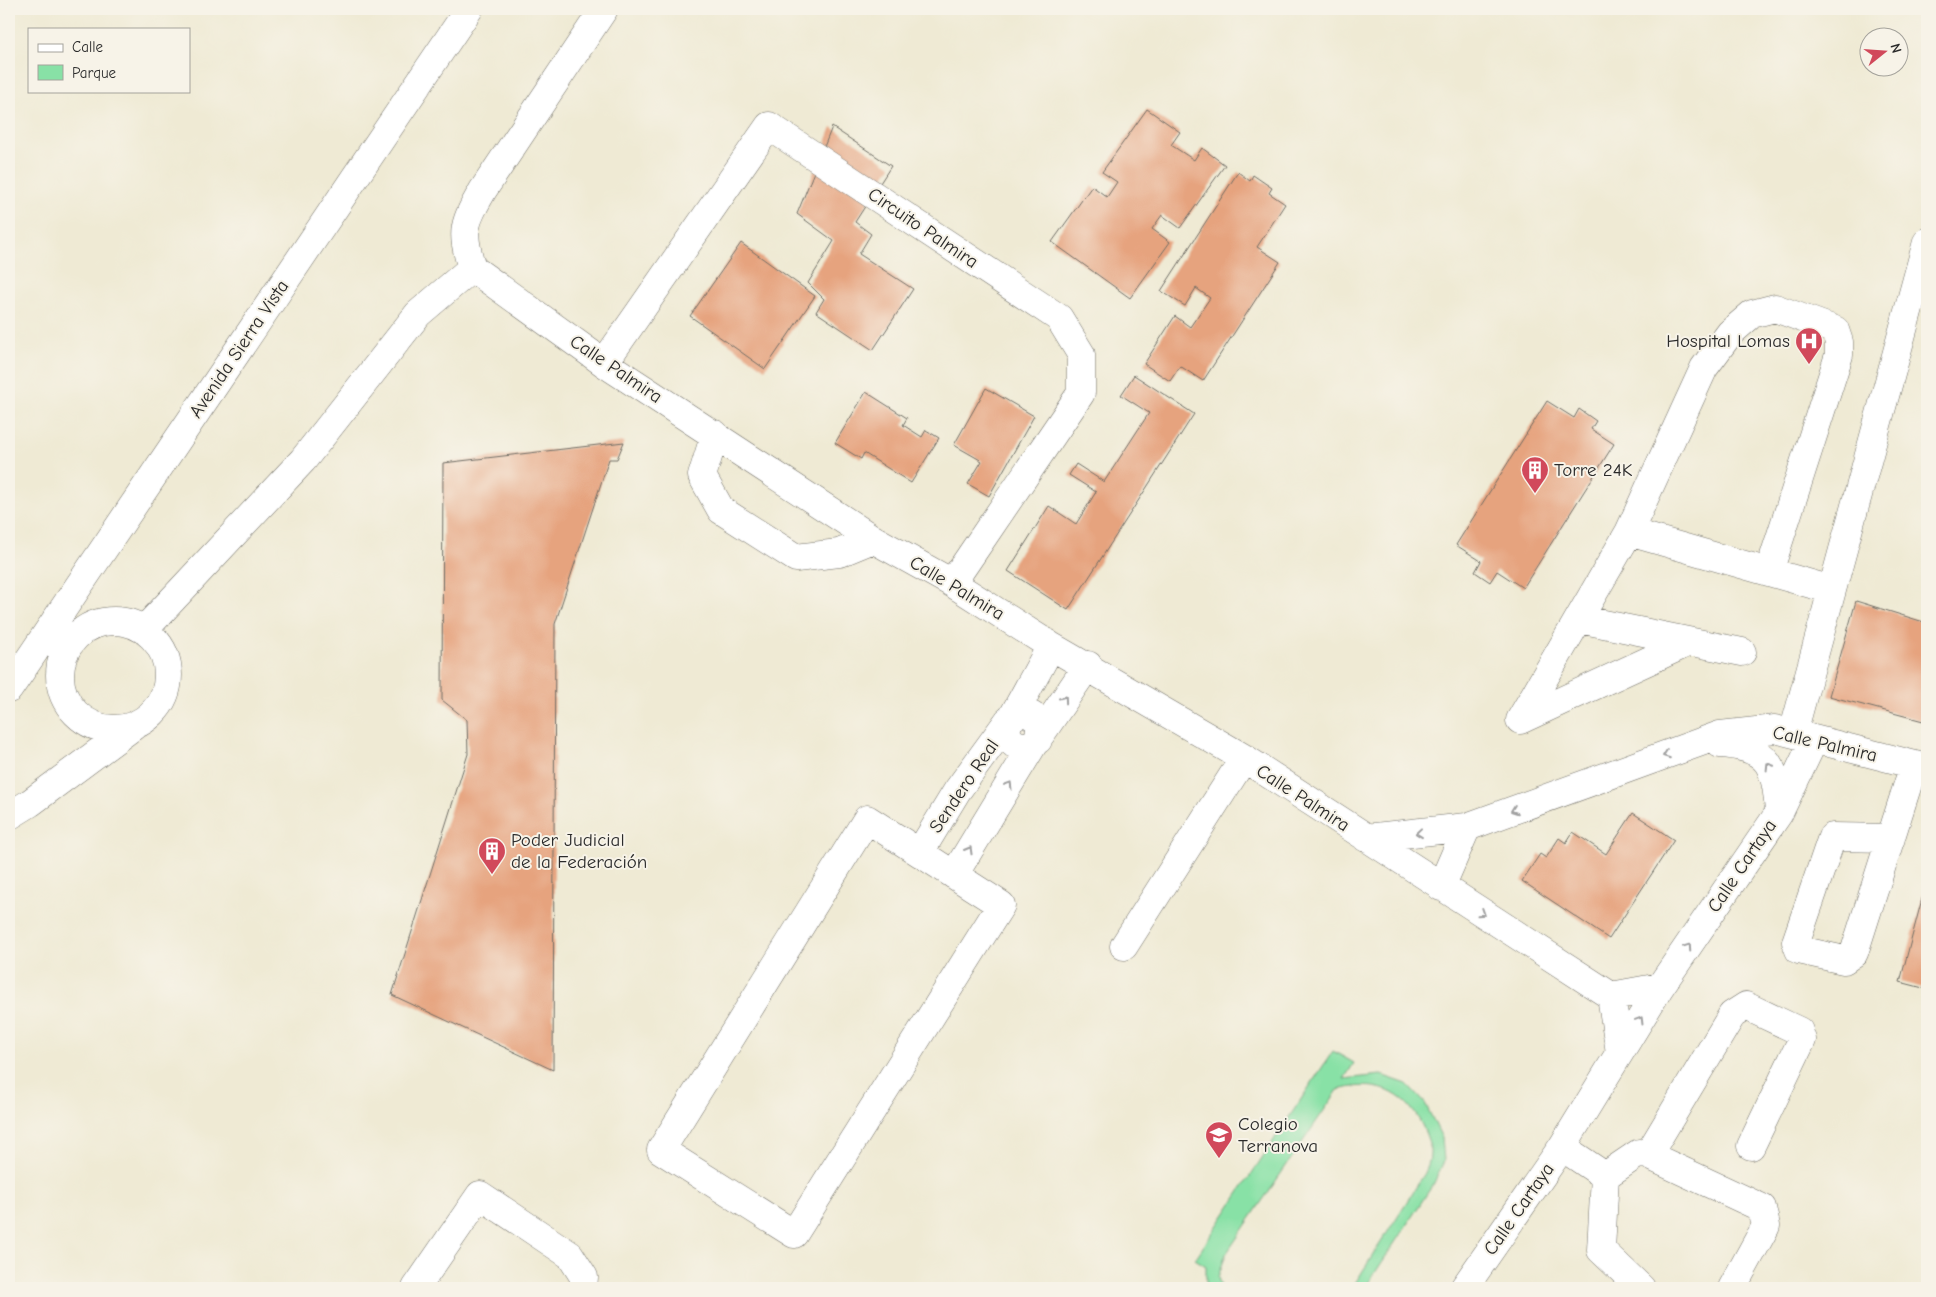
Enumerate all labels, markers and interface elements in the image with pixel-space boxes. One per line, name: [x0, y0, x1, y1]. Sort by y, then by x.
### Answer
legend: [28, 28, 190, 92]
north arrow: [1858, 28, 1908, 78]
text: Calle: [72, 38, 104, 56]
text: N: [1886, 41, 1905, 55]
text: Parque: [72, 64, 117, 82]
street label: Circuito Palmira: [864, 183, 982, 273]
street label: Avenida Sierra Vista: [185, 276, 293, 422]
hospital icon: Hospital Lomas: [1794, 326, 1824, 365]
street label: Calle Palmira: [566, 330, 666, 408]
place label: Hospital Lomas: [1666, 330, 1790, 352]
building icon: Torre 24K: [1520, 455, 1550, 494]
place label: Torre 24K: [1554, 459, 1633, 481]
street label: Calle Palmira: [906, 551, 1008, 625]
one-way arrow: [1058, 696, 1067, 705]
street label: Calle Palmira: [1771, 721, 1879, 767]
street label: Sendero Real: [925, 735, 1003, 837]
one-way arrow: [1662, 749, 1671, 759]
street label: Calle Palmira: [1252, 760, 1354, 836]
one-way arrow: [1765, 762, 1775, 771]
one-way arrow: [1002, 781, 1012, 790]
one-way arrow: [1510, 804, 1518, 814]
street label: Calle Cartaya: [1703, 815, 1781, 917]
one-way arrow: [1415, 827, 1423, 838]
place label: Poder Judicial de la Federación: [511, 829, 647, 873]
building icon: Poder Judicial de la Federación: [477, 836, 507, 875]
one-way arrow: [962, 846, 972, 855]
one-way arrow: [1476, 907, 1486, 916]
one-way arrow: [1682, 943, 1691, 952]
one-way arrow: [1634, 1016, 1644, 1025]
place label: Colegio Terranova: [1238, 1113, 1318, 1157]
school or university icon: Colegio Terranova: [1204, 1120, 1234, 1159]
street label: Calle Cartaya: [1479, 1159, 1559, 1259]

